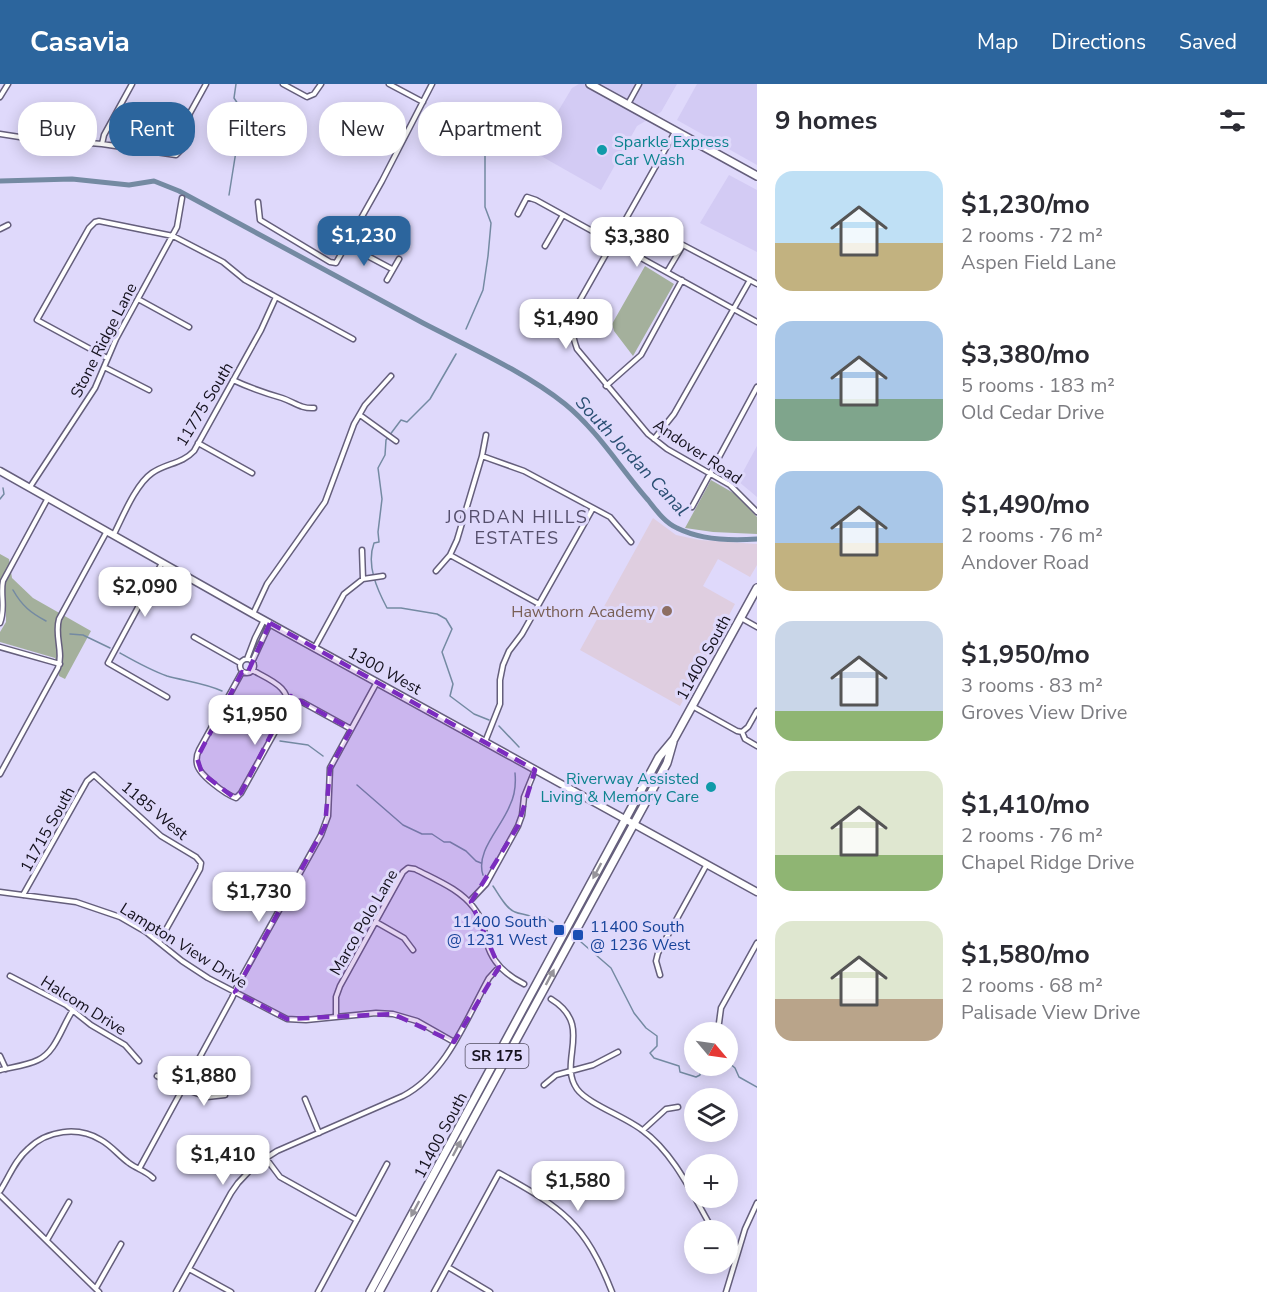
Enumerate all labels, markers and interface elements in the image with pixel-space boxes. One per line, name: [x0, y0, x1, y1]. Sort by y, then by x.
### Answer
text: Casavia: [30, 23, 130, 61]
text: Map: [977, 28, 1018, 56]
text: Directions: [1051, 28, 1146, 56]
text: Saved: [1179, 28, 1237, 56]
chip: Buy: [18, 102, 97, 156]
chip: Rent: [109, 102, 195, 156]
chip: Filters: [207, 102, 307, 156]
chip: New: [319, 102, 406, 156]
chip: Apartment: [418, 102, 562, 156]
text: 9 homes: [775, 103, 877, 138]
icon: filters: [1216, 104, 1249, 137]
place label: Sparkle Express Car Wash: [614, 131, 729, 171]
marker: Sparkle Express Car Wash: [595, 143, 609, 157]
text: $1,230/mo: [961, 187, 1090, 222]
icon: home: [823, 195, 895, 267]
pin: $1,230: [315, 216, 413, 267]
pin: $3,380: [588, 217, 686, 268]
text: $1,230: [332, 222, 396, 249]
text: 2 rooms · 72 m²: [961, 222, 1103, 249]
text: $3,380: [605, 223, 669, 250]
text: Aspen Field Lane: [961, 249, 1116, 276]
street label: Stone Ridge Lane: [65, 279, 142, 402]
pin: $1,490: [517, 299, 615, 350]
text: $1,490: [534, 305, 598, 332]
text: $3,380/mo: [961, 337, 1090, 372]
icon: home: [823, 345, 895, 417]
street label: 11775 South: [171, 358, 239, 451]
text: 5 rooms · 183 m²: [961, 372, 1115, 399]
water label: South Jordan Canal: [570, 391, 694, 521]
text: Old Cedar Drive: [961, 399, 1104, 426]
street label: Andover Road: [649, 414, 746, 490]
text: $1,490/mo: [961, 487, 1090, 522]
icon: home: [823, 495, 895, 567]
district label: JORDAN HILLS ESTATES: [445, 505, 588, 550]
text: 2 rooms · 76 m²: [961, 522, 1103, 549]
text: Andover Road: [961, 549, 1089, 576]
pin: $2,090: [96, 567, 194, 618]
text: $2,090: [113, 573, 177, 600]
place label: Hawthorn Academy: [511, 601, 656, 623]
marker: Hawthorn Academy: [660, 604, 674, 618]
street label: 11400 South: [671, 611, 736, 704]
text: $1,950/mo: [961, 637, 1090, 672]
street label: 1300 West: [344, 642, 426, 700]
icon: home: [823, 645, 895, 717]
text: 3 rooms · 83 m²: [961, 672, 1103, 699]
pin: $1,950: [206, 695, 304, 746]
text: Groves View Drive: [961, 699, 1127, 726]
text: $1,950: [223, 701, 287, 728]
place label: Riverway Assisted Living & Memory Care: [540, 768, 699, 808]
street label: 1185 West: [116, 776, 193, 845]
marker: Riverway Assisted Living & Memory Care: [704, 780, 718, 794]
street label: 11715 South: [15, 783, 80, 876]
text: $1,410/mo: [961, 787, 1090, 822]
icon: home: [823, 795, 895, 867]
text: 2 rooms · 76 m²: [961, 822, 1103, 849]
text: Chapel Ridge Drive: [961, 849, 1134, 876]
one-way arrow: [592, 862, 602, 879]
street label: Marco Polo Lane: [325, 865, 403, 980]
pin: $1,730: [210, 872, 308, 923]
text: $1,730: [227, 878, 291, 905]
street label: Lampton View Drive: [116, 898, 251, 994]
place label: 11400 South @ 1231 West: [447, 911, 547, 951]
place label: 11400 South @ 1236 West: [590, 916, 691, 956]
marker: 11400 South @ 1231 West: [552, 923, 566, 937]
marker: 11400 South @ 1236 West: [571, 928, 585, 942]
text: $1,580/mo: [961, 937, 1090, 972]
icon: home: [823, 945, 895, 1017]
one-way arrow: [545, 968, 555, 985]
street label: Halcom Drive: [36, 971, 131, 1041]
text: 2 rooms · 68 m²: [961, 972, 1103, 999]
text: Palisade View Drive: [961, 999, 1140, 1026]
north arrow: [684, 1022, 738, 1076]
map controls: [684, 1022, 738, 1274]
road number: SR 175: [466, 1044, 528, 1068]
pin: $1,880: [155, 1056, 253, 1107]
text: $1,880: [172, 1062, 236, 1089]
button: layers: [684, 1088, 738, 1142]
street label: 11400 South: [409, 1089, 473, 1182]
pin: $1,410: [174, 1135, 272, 1186]
one-way arrow: [452, 1139, 462, 1156]
text: $1,410: [191, 1141, 255, 1168]
button: +: [684, 1154, 738, 1208]
pin: $1,580: [529, 1161, 627, 1212]
text: $1,580: [546, 1167, 610, 1194]
one-way arrow: [410, 1201, 420, 1218]
button: −: [684, 1220, 738, 1274]

